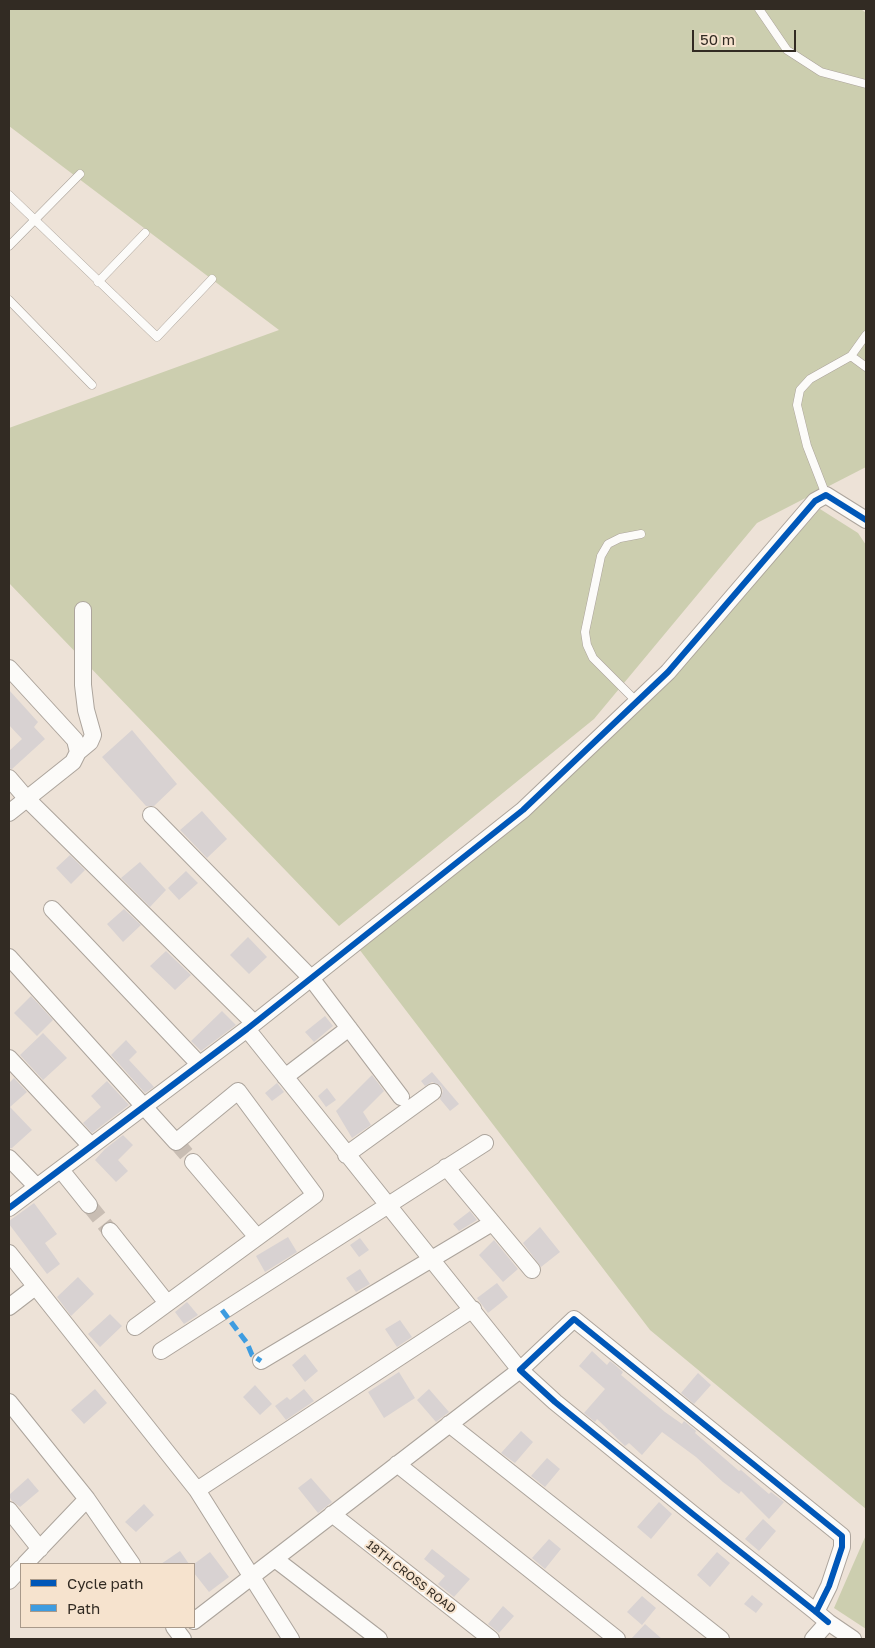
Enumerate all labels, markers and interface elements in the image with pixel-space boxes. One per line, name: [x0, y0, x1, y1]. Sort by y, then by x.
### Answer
scale bar: [695, 20, 799, 52]
text: 50 m: [700, 30, 735, 48]
street label: 18TH CROSS ROAD: [363, 1538, 459, 1616]
legend: [20, 1563, 195, 1628]
text: Cycle path: [67, 1574, 143, 1592]
text: Path: [67, 1599, 100, 1617]

